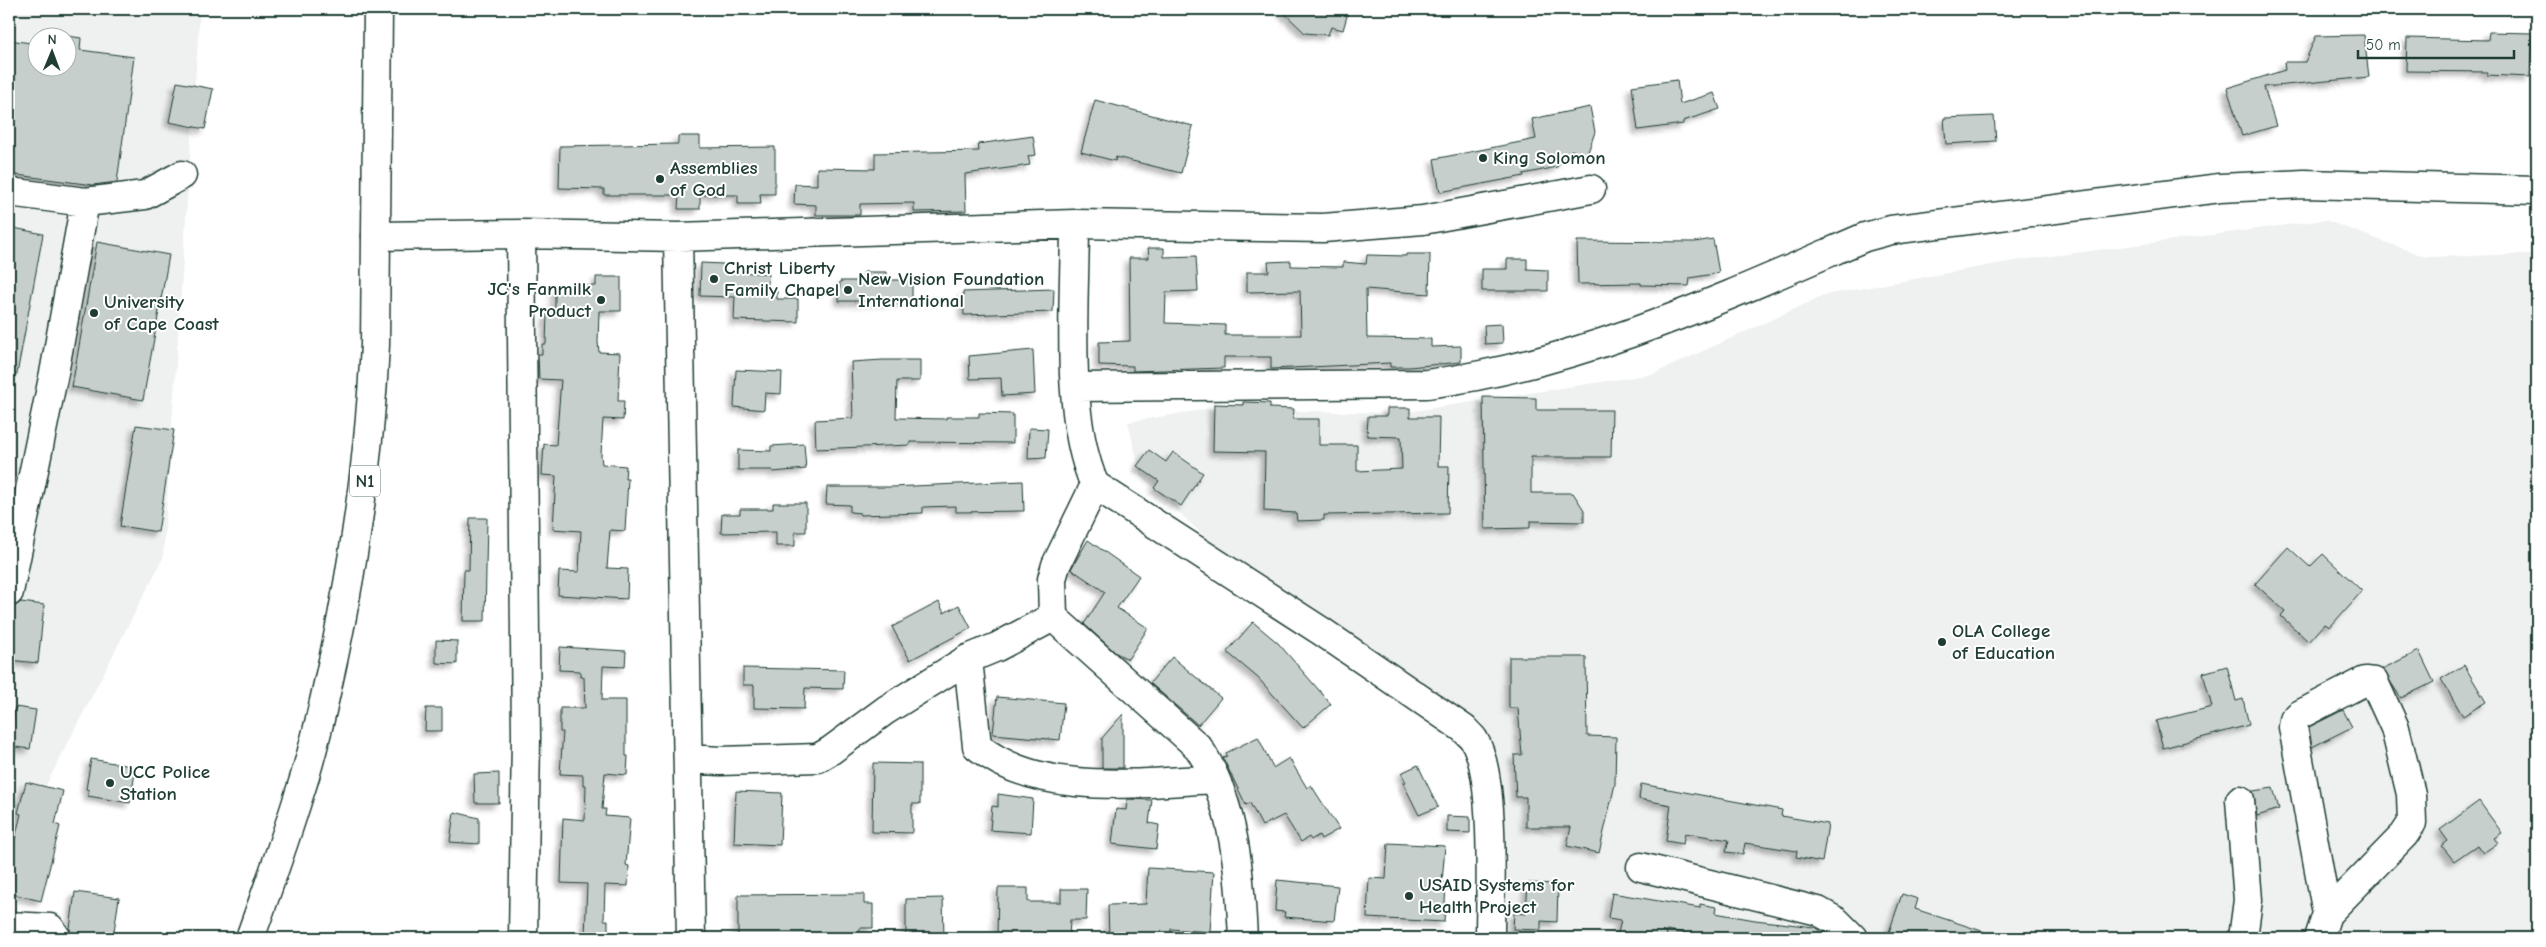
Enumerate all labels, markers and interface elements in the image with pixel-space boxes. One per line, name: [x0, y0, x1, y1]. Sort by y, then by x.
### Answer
north arrow: [28, 28, 78, 78]
scale bar: [2358, 28, 2515, 60]
text: N: [48, 31, 57, 48]
text: 50 m: [2366, 36, 2401, 54]
place label: King Solomon: [1493, 147, 1606, 169]
marker: King Solomon: [1477, 152, 1489, 164]
place label: Assemblies of God: [670, 157, 758, 201]
marker: Assemblies of God: [654, 173, 666, 185]
place label: Christ Liberty Family Chapel: [724, 257, 839, 301]
place label: New Vision Foundation International: [858, 268, 1044, 312]
marker: Christ Liberty Family Chapel: [708, 273, 720, 285]
place label: JC's Fanmilk Product: [487, 278, 592, 322]
marker: New Vision Foundation International: [842, 284, 854, 296]
place label: University of Cape Coast: [104, 291, 220, 335]
marker: JC's Fanmilk Product: [595, 294, 607, 306]
marker: University of Cape Coast: [88, 307, 100, 319]
road number: N1: [350, 466, 380, 496]
place label: OLA College of Education: [1952, 620, 2055, 664]
marker: OLA College of Education: [1936, 636, 1948, 648]
place label: UCC Police Station: [120, 761, 210, 805]
marker: UCC Police Station: [104, 777, 116, 789]
place label: USAID Systems for Health Project: [1419, 874, 1575, 918]
marker: USAID Systems for Health Project: [1403, 890, 1415, 902]

